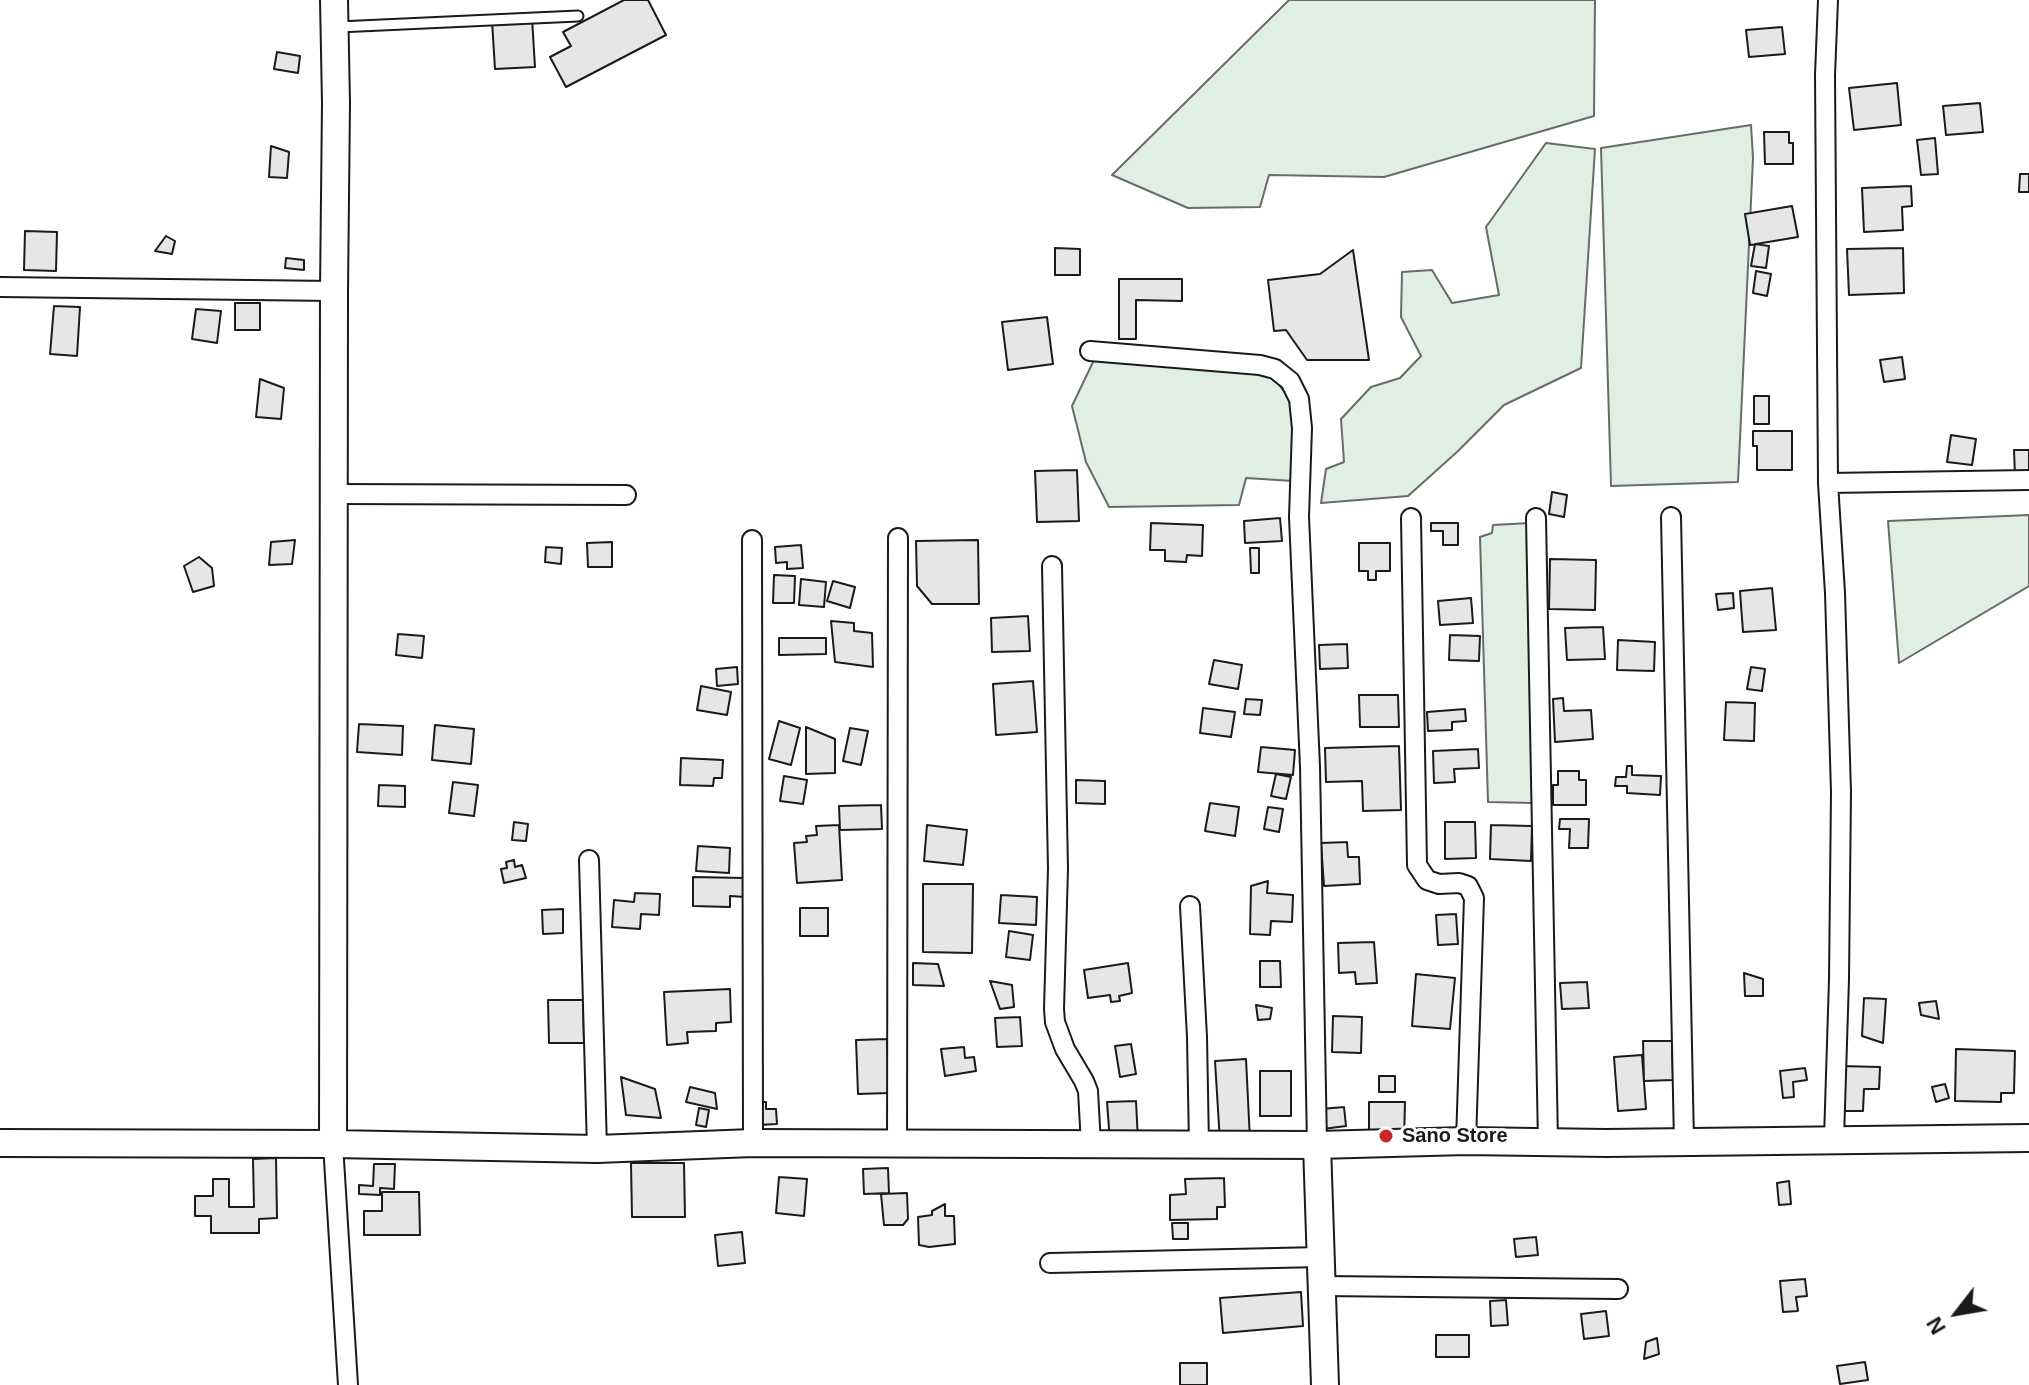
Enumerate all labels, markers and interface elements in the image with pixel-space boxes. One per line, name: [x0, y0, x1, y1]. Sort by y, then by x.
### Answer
place label: Sano Store: [1402, 1124, 1508, 1148]
marker: Sano Store: [1377, 1127, 1395, 1145]
north arrow: [1917, 1273, 1997, 1353]
text: N: [1921, 1312, 1951, 1339]

